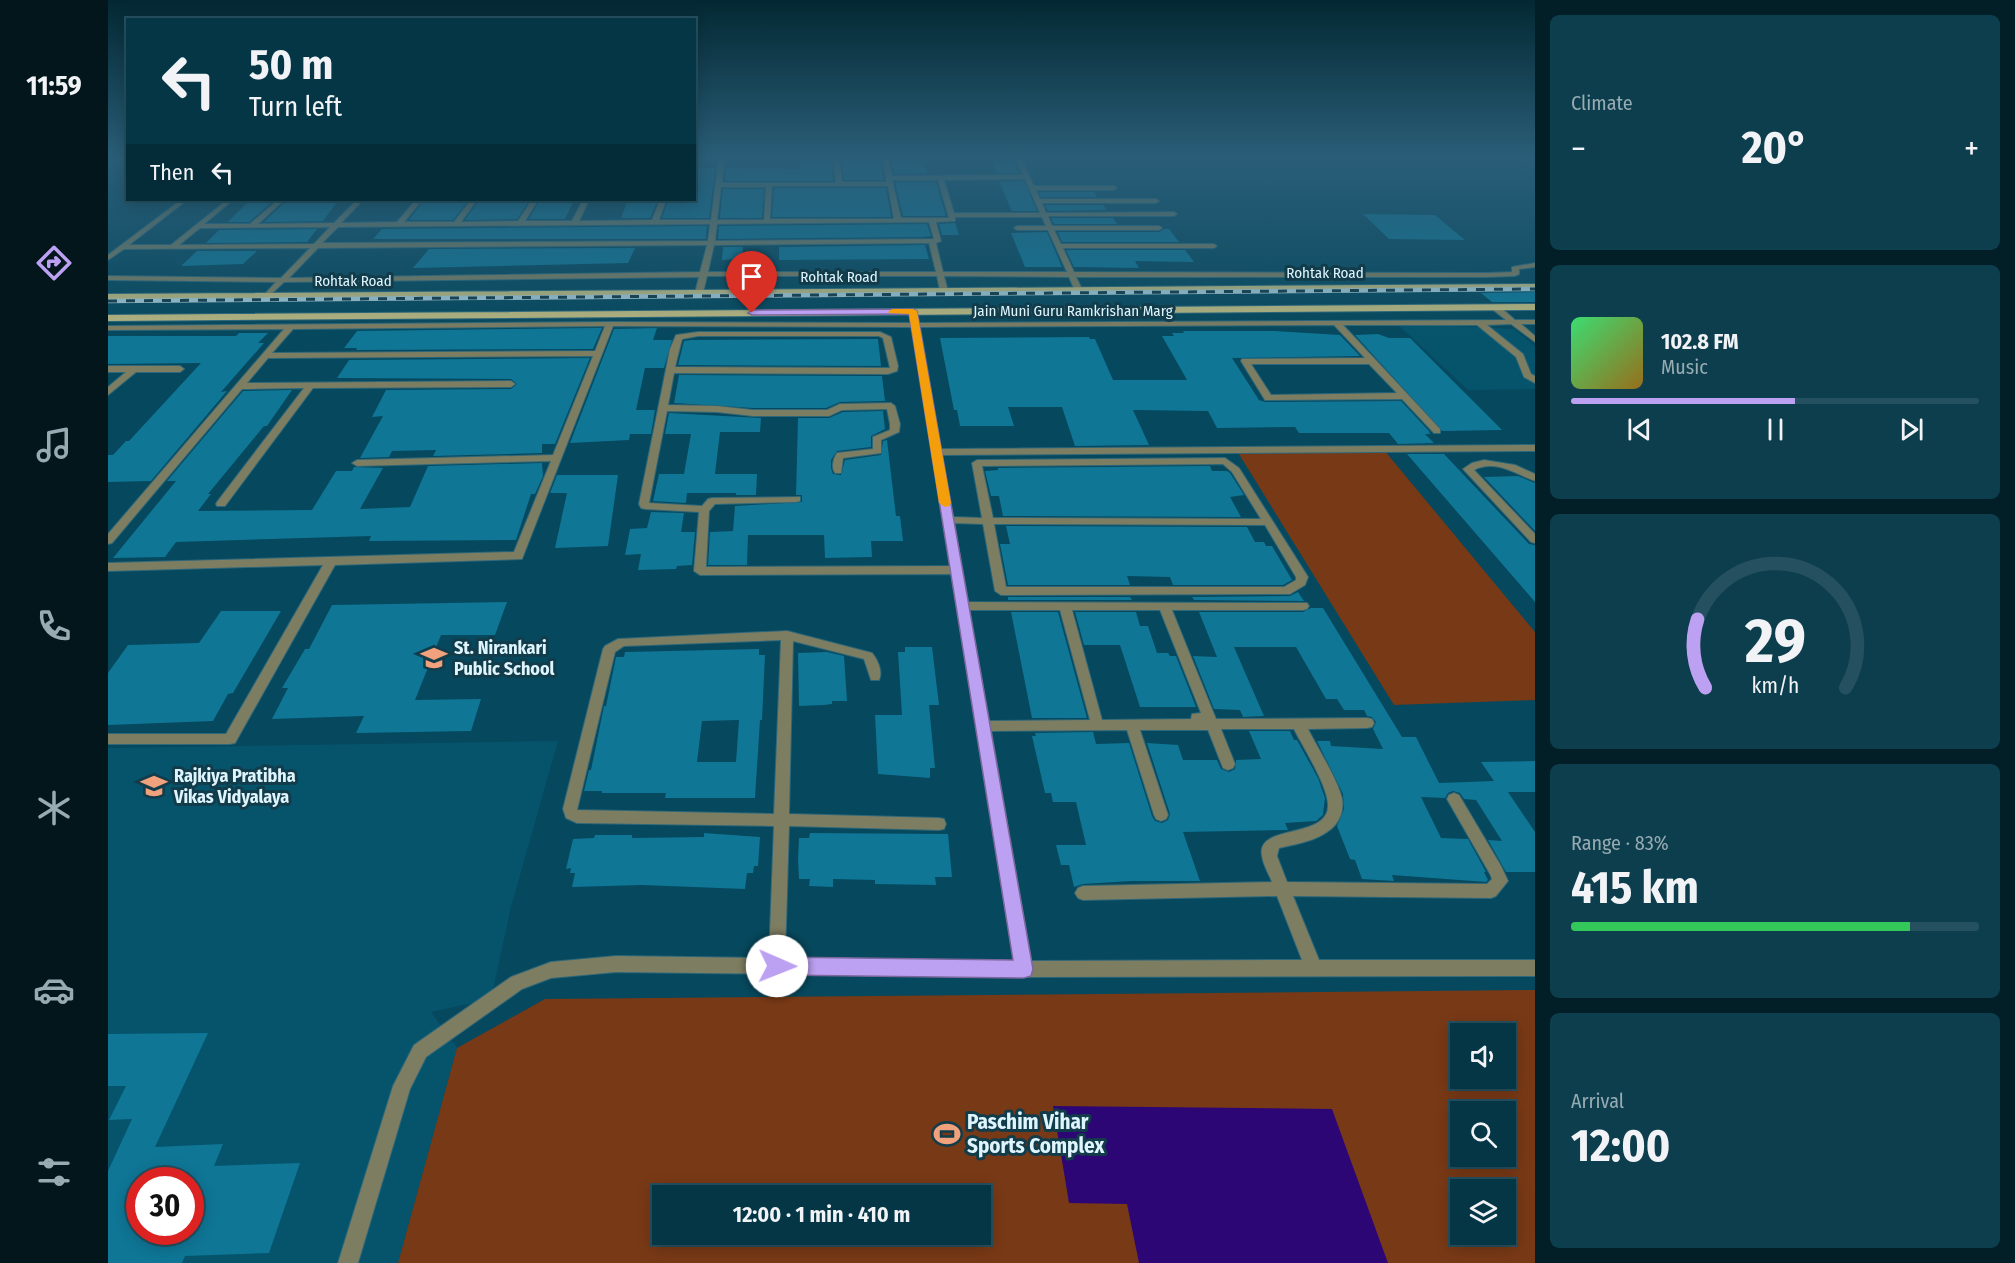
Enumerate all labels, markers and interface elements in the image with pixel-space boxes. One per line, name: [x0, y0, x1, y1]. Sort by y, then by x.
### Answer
text: 50 m: [249, 40, 333, 90]
icon: left: [150, 42, 228, 120]
text: 11:59: [26, 70, 82, 102]
text: Turn left: [249, 91, 342, 123]
text: Climate: [1571, 91, 1633, 115]
text: 20°: [1742, 121, 1808, 175]
text: −: [1571, 129, 1586, 169]
text: +: [1964, 129, 1979, 169]
icon: left: [206, 156, 239, 189]
text: Then: [150, 159, 194, 186]
icon: directions: [33, 242, 75, 284]
pin: [726, 251, 777, 313]
icon: arrive: [735, 260, 768, 293]
street label: Rohtak Road: [1286, 264, 1364, 282]
street label: Rohtak Road: [800, 268, 878, 286]
street label: Rohtak Road: [314, 272, 392, 290]
street label: Jain Muni Guru Ramkrishan Marg: [973, 302, 1173, 320]
text: 102.8 FM: [1661, 328, 1739, 355]
text: Music: [1661, 355, 1708, 379]
icon: previous: [1623, 413, 1656, 446]
icon: pause: [1759, 413, 1792, 446]
icon: next: [1895, 413, 1928, 446]
icon: music: [33, 424, 75, 466]
icon: phone: [33, 605, 75, 647]
text: 29: [1744, 605, 1805, 680]
place label: St. Nirankari Public School: [454, 637, 555, 680]
school or university icon: St. Nirankari Public School: [419, 643, 449, 673]
text: km/h: [1751, 674, 1799, 700]
place label: Rajkiya Pratibha Vikas Vidyalaya: [173, 765, 296, 808]
school or university icon: Rajkiya Pratibha Vikas Vidyalaya: [139, 771, 169, 801]
icon: climate: [33, 787, 75, 829]
text: Range · 83%: [1571, 831, 1669, 855]
text: 415 km: [1571, 861, 1699, 915]
position arrow: [745, 934, 809, 998]
icon: car: [33, 969, 75, 1011]
map controls: [1450, 1023, 1516, 1245]
button: sound: [1450, 1023, 1516, 1089]
text: Arrival: [1571, 1089, 1624, 1113]
button: search: [1450, 1101, 1516, 1167]
place label: Paschim Vihar Sports Complex: [967, 1109, 1105, 1159]
sports icon: Paschim Vihar Sports Complex: [932, 1119, 962, 1149]
text: 12:00: [1571, 1119, 1670, 1173]
icon: filters: [33, 1151, 75, 1193]
speed limit sign: 30: [126, 1167, 204, 1245]
button: layers: [1450, 1179, 1516, 1245]
text: 12:00 · 1 min · 410 m: [733, 1201, 910, 1228]

